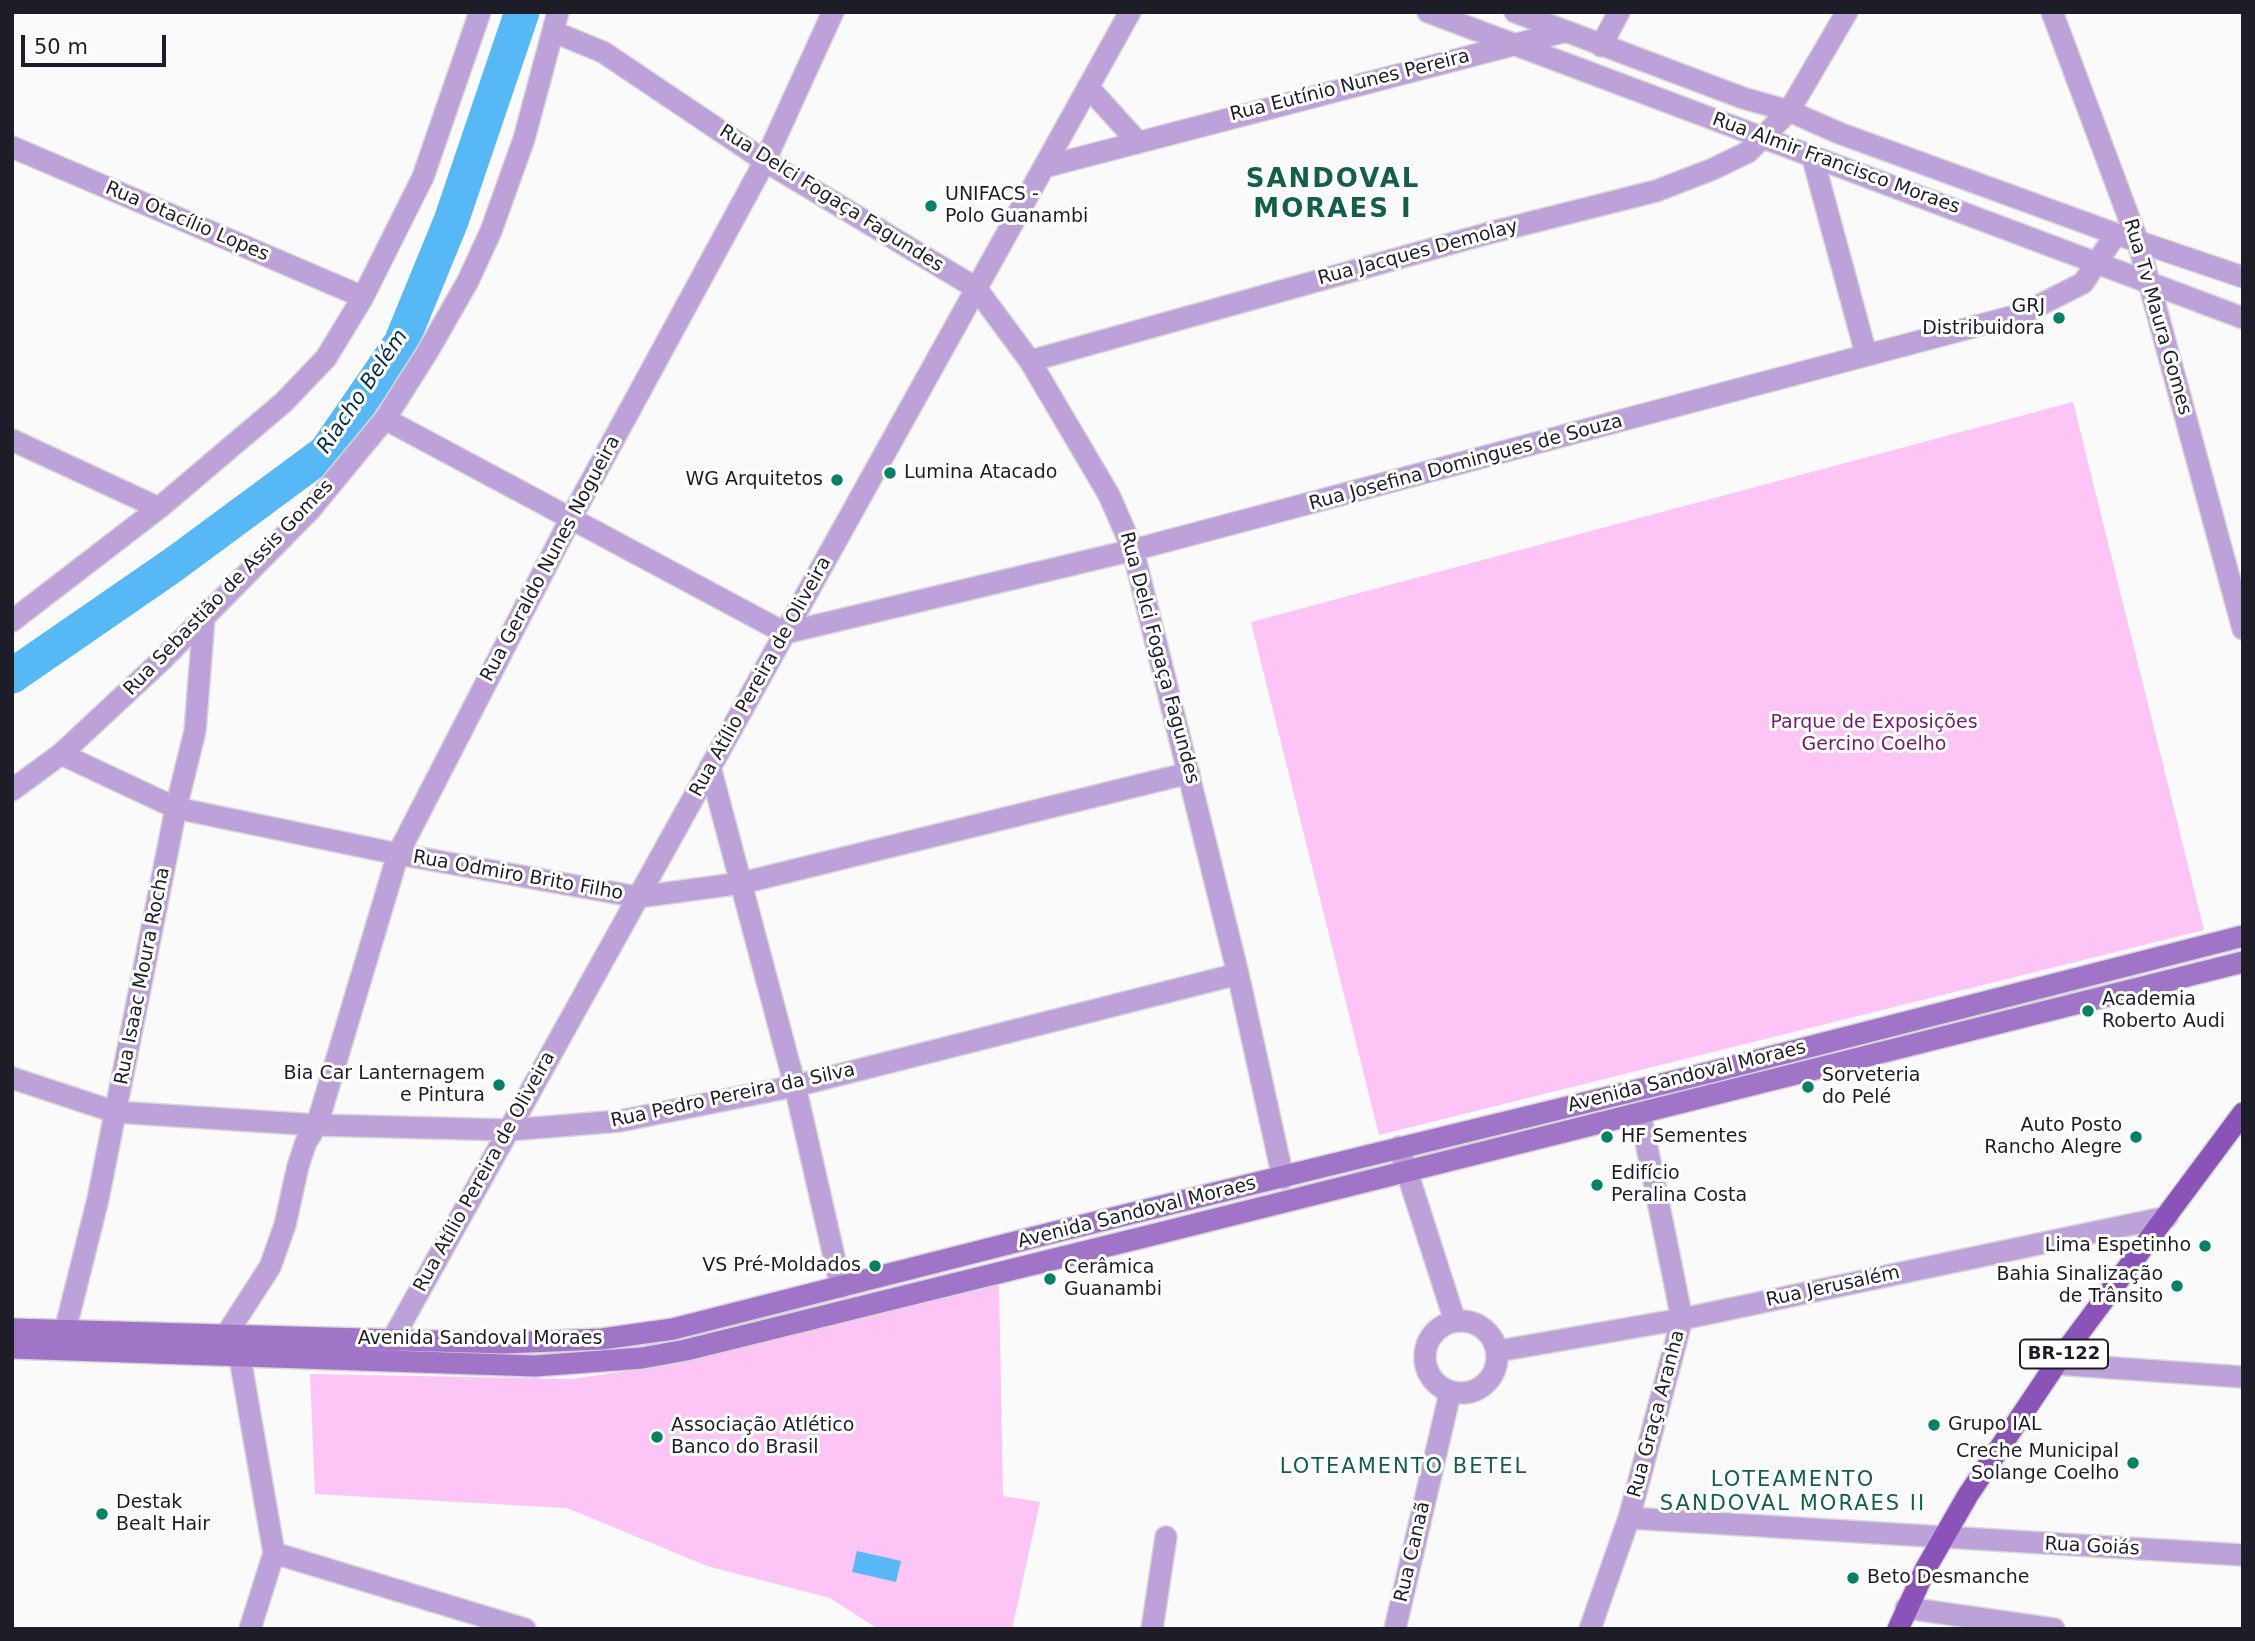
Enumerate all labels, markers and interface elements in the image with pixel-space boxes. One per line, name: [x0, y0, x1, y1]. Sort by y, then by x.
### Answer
scale bar: [24, 21, 170, 65]
text: 50 m: [34, 35, 88, 59]
street label: Rua Eutínio Nunes Pereira: [1228, 45, 1472, 127]
street label: Rua Almir Francisco Moraes: [1709, 109, 1963, 219]
street label: Rua Delci Fogaça Fagundes: [715, 121, 947, 277]
district label: SANDOVAL MORAES I: [1247, 164, 1419, 226]
street label: Rua Otacílio Lopes: [102, 177, 272, 267]
place label: UNIFACS - Polo Guanambi: [945, 184, 1088, 228]
marker: UNIFACS - Polo Guanambi: [923, 198, 939, 214]
street label: Rua Jacques Demolay: [1316, 215, 1520, 291]
street label: Rua Tv Maura Gomes: [2118, 216, 2196, 418]
place label: GRJ Distribuidora: [1922, 296, 2045, 340]
marker: GRJ Distribuidora: [2051, 310, 2067, 326]
water label: Riacho Belém: [312, 325, 414, 459]
street label: Rua Josefina Domingues de Souza: [1307, 410, 1625, 516]
street label: Rua Geraldo Nunes Nogueira: [476, 432, 626, 686]
place label: Lumina Atacado: [904, 462, 1057, 484]
marker: Lumina Atacado: [882, 465, 898, 481]
place label: WG Arquitetos: [685, 469, 823, 491]
marker: WG Arquitetos: [829, 472, 845, 488]
street label: Rua Sebastião de Assis Gomes: [119, 475, 339, 701]
street label: Rua Delci Fogaça Fagundes: [1114, 530, 1204, 786]
street label: Rua Atílio Pereira de Oliveira: [685, 553, 837, 801]
park label: Parque de Exposições Gercino Coelho: [1770, 712, 1978, 756]
street label: Rua Odmiro Brito Filho: [411, 846, 625, 906]
street label: Rua Isaac Moura Rocha: [111, 865, 175, 1087]
place label: Academia Roberto Audi: [2102, 989, 2225, 1033]
marker: Academia Roberto Audi: [2080, 1003, 2096, 1019]
street label: Avenida Sandoval Moraes: [1566, 1036, 1808, 1118]
street label: Rua Atílio Pereira de Oliveira: [409, 1048, 561, 1296]
street label: Rua Pedro Pereira da Silva: [609, 1059, 857, 1133]
place label: Bia Car Lanternagem e Pintura: [283, 1063, 485, 1107]
place label: Sorveteria do Pelé: [1822, 1065, 1920, 1109]
marker: Bia Car Lanternagem e Pintura: [491, 1077, 507, 1093]
marker: Sorveteria do Pelé: [1800, 1079, 1816, 1095]
place label: Auto Posto Rancho Alegre: [1984, 1115, 2122, 1159]
place label: HF Sementes: [1621, 1126, 1747, 1148]
marker: HF Sementes: [1599, 1129, 1615, 1145]
marker: Auto Posto Rancho Alegre: [2128, 1129, 2144, 1145]
place label: Edifício Peralina Costa: [1611, 1163, 1747, 1207]
street label: Avenida Sandoval Moraes: [1016, 1172, 1258, 1254]
marker: Edifício Peralina Costa: [1589, 1177, 1605, 1193]
place label: Lima Espetinho: [2045, 1235, 2191, 1257]
marker: Lima Espetinho: [2197, 1238, 2213, 1254]
place label: VS Pré-Moldados: [702, 1255, 861, 1277]
place label: Cerâmica Guanambi: [1064, 1257, 1162, 1301]
marker: VS Pré-Moldados: [867, 1258, 883, 1274]
street label: Rua Jerusalém: [1764, 1262, 1902, 1312]
place label: Bahia Sinalização de Trânsito: [1996, 1264, 2163, 1308]
marker: Cerâmica Guanambi: [1042, 1271, 1058, 1287]
marker: Bahia Sinalização de Trânsito: [2169, 1278, 2185, 1294]
street label: Avenida Sandoval Moraes: [358, 1328, 602, 1350]
street label: Rua Graça Aranha: [1624, 1328, 1690, 1500]
road number: BR-122: [2020, 1339, 2108, 1368]
place label: Grupo IAL: [1948, 1414, 2041, 1436]
place label: Associação Atlético Banco do Brasil: [671, 1415, 854, 1459]
marker: Grupo IAL: [1926, 1417, 1942, 1433]
marker: Associação Atlético Banco do Brasil: [649, 1429, 665, 1445]
place label: Creche Municipal Solange Coelho: [1956, 1441, 2119, 1485]
district label: LOTEAMENTO BETEL: [1282, 1455, 1526, 1481]
marker: Creche Municipal Solange Coelho: [2125, 1455, 2141, 1471]
district label: LOTEAMENTO SANDOVAL MORAES II: [1662, 1468, 1924, 1518]
place label: Destak Bealt Hair: [116, 1492, 210, 1536]
street label: Rua Canaã: [1390, 1500, 1436, 1604]
marker: Destak Bealt Hair: [94, 1506, 110, 1522]
street label: Rua Goiás: [2044, 1533, 2140, 1561]
place label: Beto Desmanche: [1867, 1567, 2029, 1589]
marker: Beto Desmanche: [1845, 1570, 1861, 1586]

